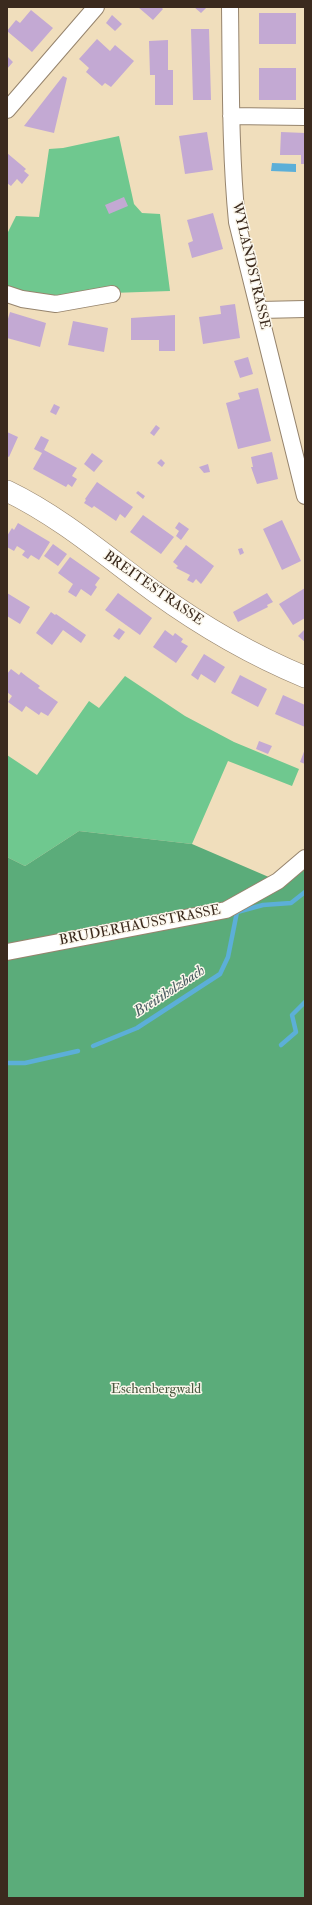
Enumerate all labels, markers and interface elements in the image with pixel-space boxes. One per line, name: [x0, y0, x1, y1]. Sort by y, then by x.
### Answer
street label: WYLANDSTRASSE: [227, 201, 273, 331]
street label: BREITESTRASSE: [100, 548, 206, 630]
street label: BRUDERHAUSSTRASSE: [58, 902, 222, 950]
water label: Breitiholzbach: [131, 962, 209, 1022]
park label: Eschenbergwald: [111, 1382, 201, 1398]

